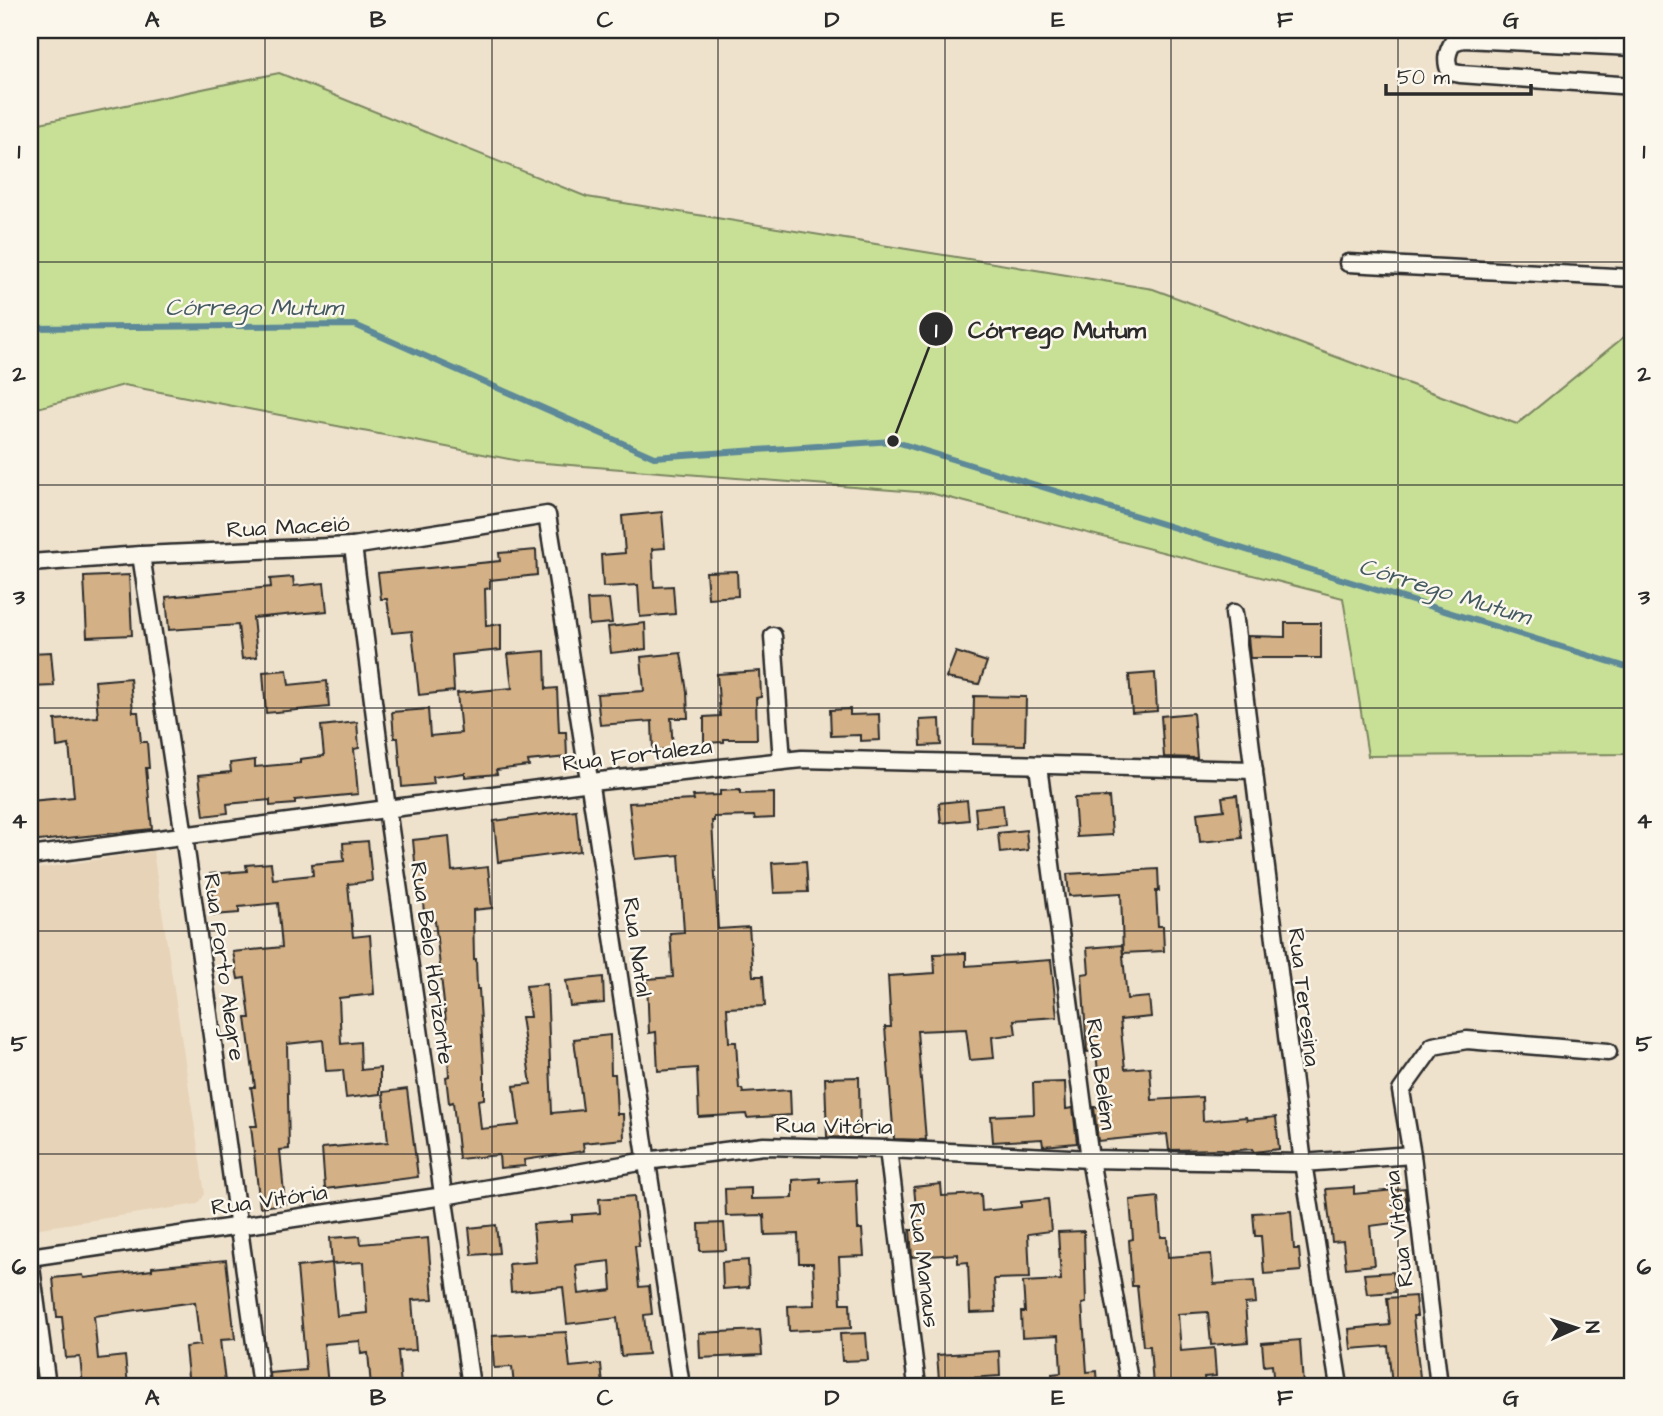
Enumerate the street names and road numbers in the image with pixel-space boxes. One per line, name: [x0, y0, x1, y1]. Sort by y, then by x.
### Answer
street label: Rua Maceió: [226, 508, 350, 546]
street label: Rua Fortaleza: [560, 730, 714, 780]
street label: Rua Belo Horizonte: [402, 860, 462, 1066]
street label: Rua Porto Alegre: [194, 872, 253, 1063]
street label: Rua Natal: [614, 896, 660, 999]
street label: Rua Teresina: [1280, 926, 1328, 1068]
street label: Rua Belém: [1077, 1017, 1125, 1132]
street label: Rua Vitória: [775, 1109, 893, 1143]
street label: Rua Vitória: [1376, 1169, 1422, 1289]
street label: Rua Vitória: [209, 1176, 330, 1224]
street label: Rua Manaus: [900, 1201, 948, 1330]

